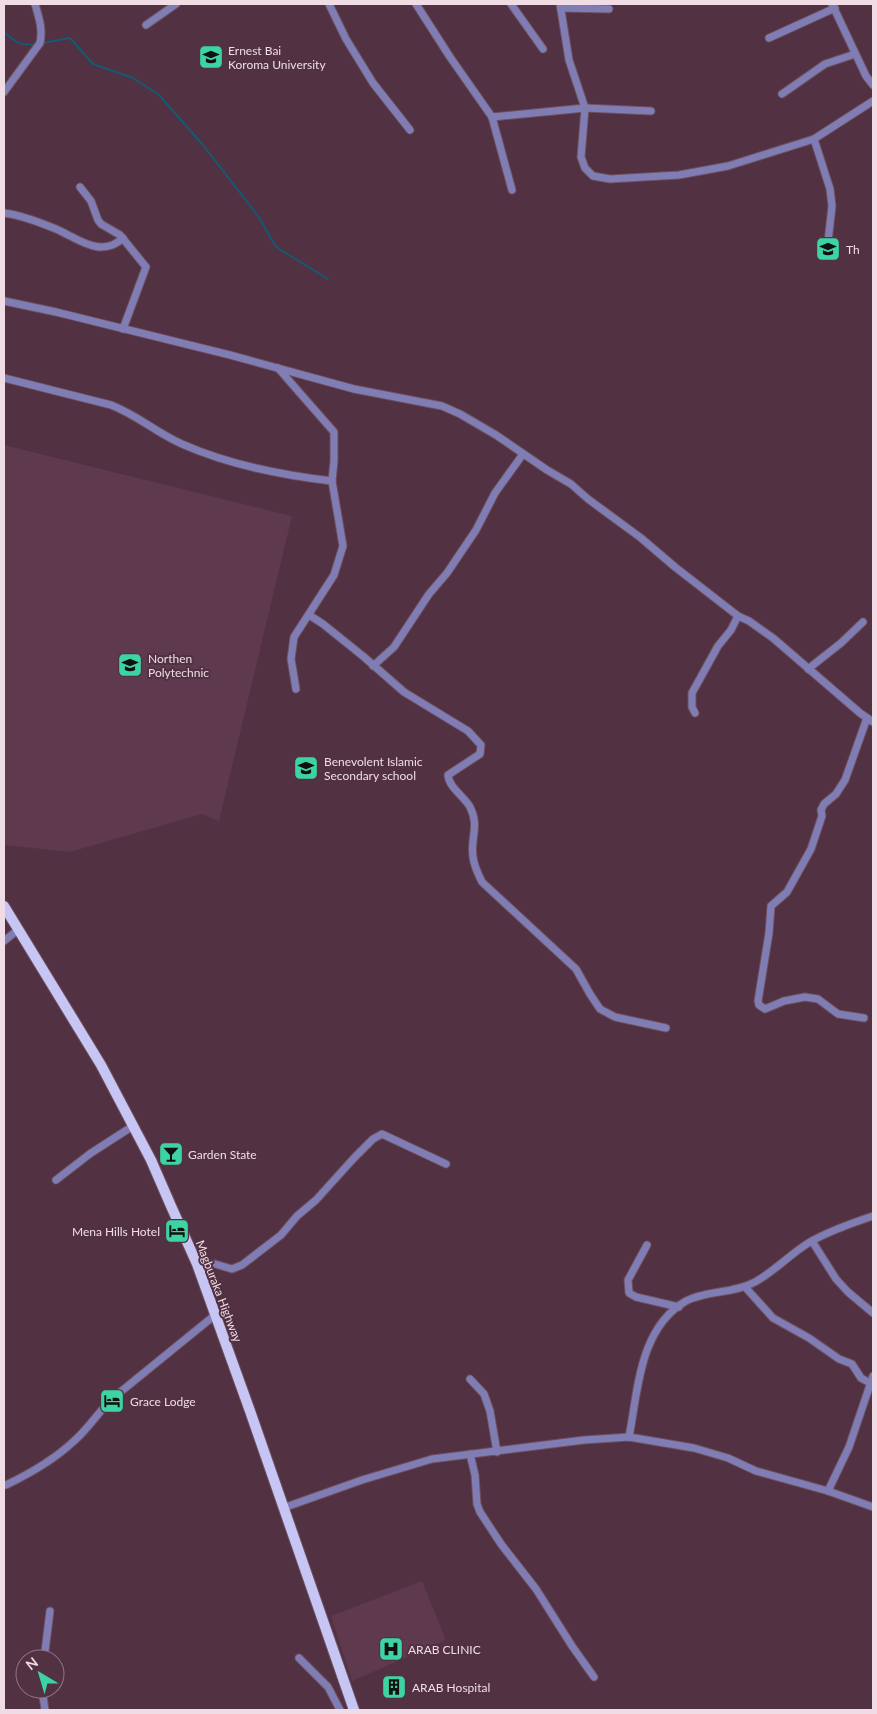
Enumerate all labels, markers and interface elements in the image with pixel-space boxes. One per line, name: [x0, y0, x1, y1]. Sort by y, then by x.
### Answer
place label: Ernest Bai Koroma University: [228, 43, 326, 72]
school or university icon: Ernest Bai Koroma University: [198, 44, 224, 70]
school or university icon: Th: [815, 236, 841, 262]
place label: Th: [846, 242, 860, 257]
place label: Northen Polytechnic: [148, 651, 209, 680]
school or university icon: Northen Polytechnic: [117, 652, 143, 678]
place label: Benevolent Islamic Secondary school: [324, 754, 423, 783]
school or university icon: Benevolent Islamic Secondary school: [293, 755, 319, 781]
bar icon: Garden State: [158, 1141, 184, 1167]
place label: Garden State: [188, 1147, 257, 1162]
hotel icon: Mena Hills Hotel: [164, 1218, 190, 1244]
place label: Mena Hills Hotel: [72, 1224, 160, 1239]
street label: Magburaka Highway: [193, 1238, 246, 1345]
hotel icon: Grace Lodge: [99, 1388, 125, 1414]
place label: Grace Lodge: [130, 1394, 196, 1409]
hospital icon: ARAB CLINIC: [378, 1636, 404, 1662]
place label: ARAB CLINIC: [408, 1642, 481, 1657]
north arrow: [15, 1649, 65, 1699]
text: N: [22, 1653, 41, 1673]
building icon: ARAB Hospital: [381, 1674, 407, 1700]
place label: ARAB Hospital: [412, 1680, 490, 1695]

